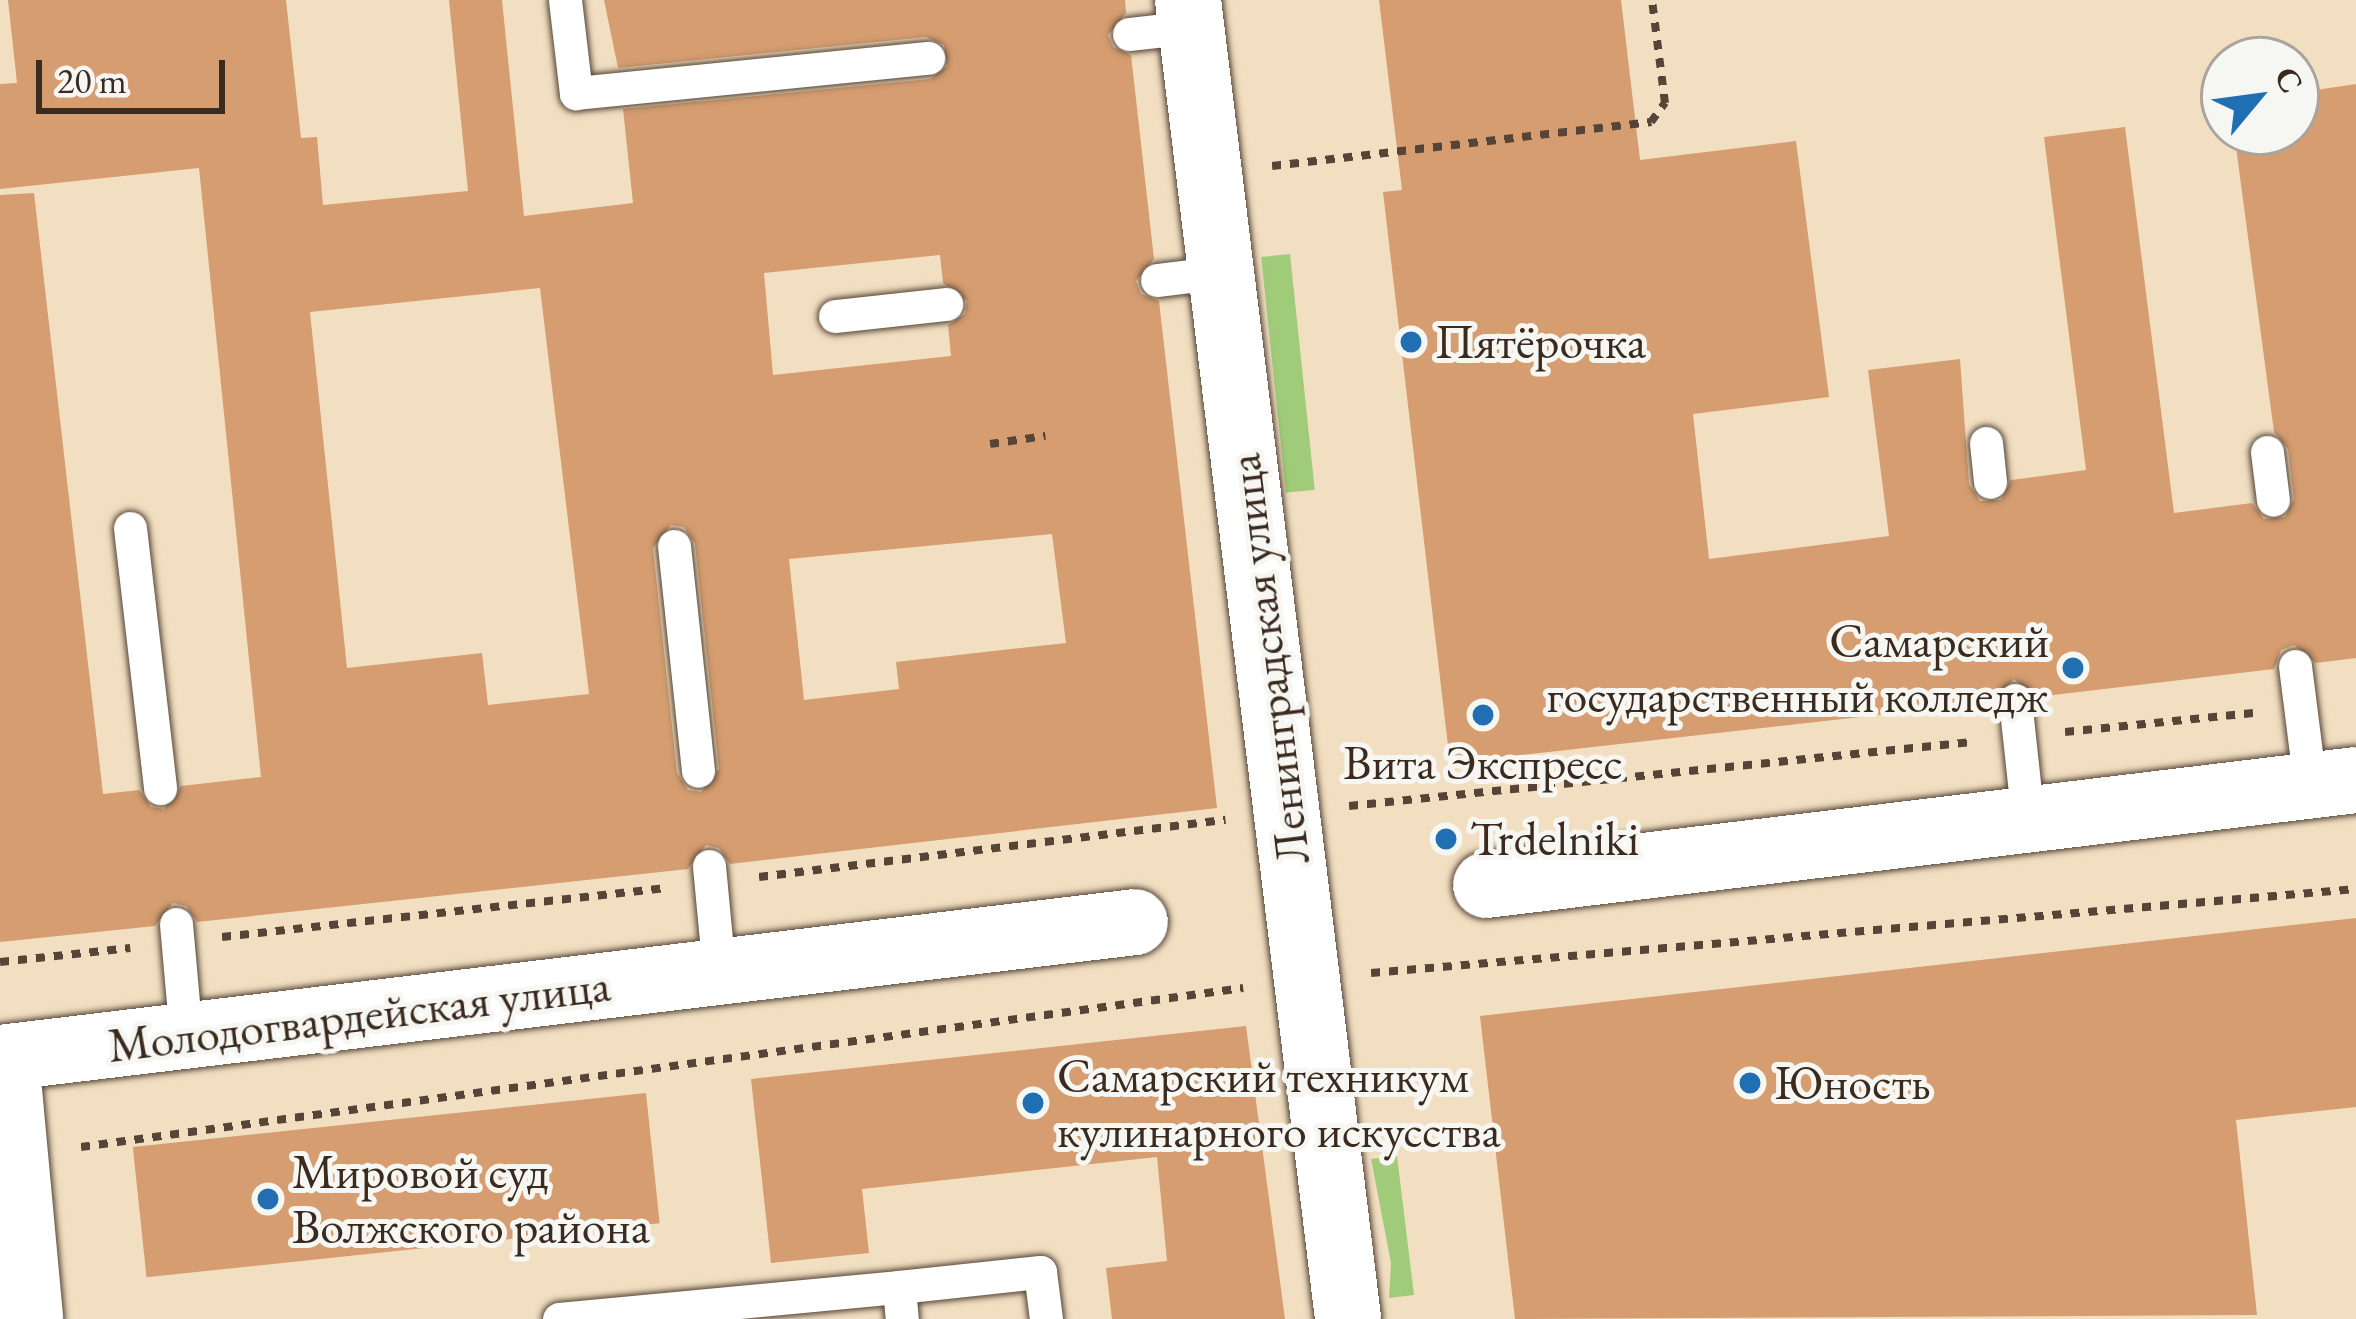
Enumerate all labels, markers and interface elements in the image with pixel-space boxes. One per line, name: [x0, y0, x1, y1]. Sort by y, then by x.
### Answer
scale bar: [42, 36, 231, 110]
north arrow: [2200, 36, 2320, 156]
text: 20 m: [57, 57, 127, 104]
text: С: [2265, 59, 2314, 100]
place label: Пятёрочка: [1435, 313, 1646, 371]
marker: Пятёрочка: [1398, 329, 1424, 355]
street label: Ленинградская улица: [1214, 450, 1322, 868]
place label: Самарский государственный колледж: [1546, 611, 2049, 724]
marker: Самарский государственный колледж: [2060, 655, 2086, 681]
marker: Вита Экспресс: [1470, 702, 1496, 728]
place label: Вита Экспресс: [1343, 734, 1623, 792]
place label: Trdelniki: [1470, 810, 1639, 868]
marker: Trdelniki: [1433, 826, 1459, 852]
street label: Молодогвардейская улица: [105, 956, 613, 1074]
place label: Самарский техникум кулинарного искусства: [1057, 1046, 1501, 1159]
place label: Юность: [1774, 1054, 1931, 1112]
marker: Юность: [1737, 1070, 1763, 1096]
marker: Самарский техникум кулинарного искусства: [1020, 1090, 1046, 1116]
place label: Мировой суд Волжского района: [292, 1142, 650, 1255]
marker: Мировой суд Волжского района: [255, 1186, 281, 1212]

